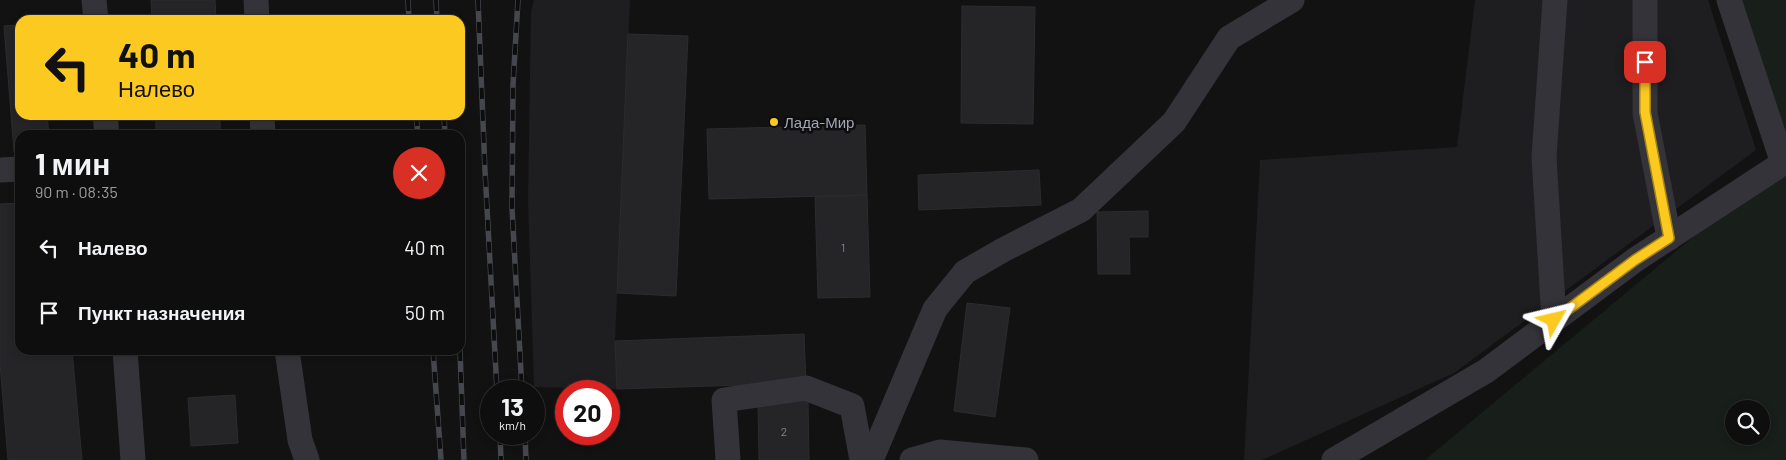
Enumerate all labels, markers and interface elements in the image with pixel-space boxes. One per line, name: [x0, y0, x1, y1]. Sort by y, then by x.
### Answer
text: 40 m: [118, 33, 195, 75]
icon: left: [35, 35, 100, 100]
pin: [1624, 41, 1666, 83]
icon: arrive: [1631, 48, 1659, 76]
text: Налево: [118, 75, 195, 101]
place label: Лада-Мир: [784, 113, 854, 131]
marker: Лада-Мир: [768, 116, 780, 128]
text: 1 мин: [35, 145, 110, 181]
button: close: [393, 147, 445, 199]
text: 90 m · 08:35: [35, 182, 118, 201]
icon: left: [35, 234, 63, 262]
text: Налево: [78, 236, 148, 259]
text: 40 m: [404, 236, 445, 259]
house number: 1: [841, 240, 845, 254]
position arrow: [1527, 293, 1579, 345]
icon: arrive: [35, 299, 63, 327]
text: Пункт назначения: [78, 301, 245, 324]
text: 50 m: [405, 301, 445, 324]
speed limit sign: 20: [555, 380, 620, 445]
text: 13: [501, 391, 524, 421]
map controls: [1725, 400, 1770, 445]
button: search: [1725, 400, 1770, 445]
text: km/h: [499, 418, 526, 432]
house number: 2: [781, 424, 787, 438]

